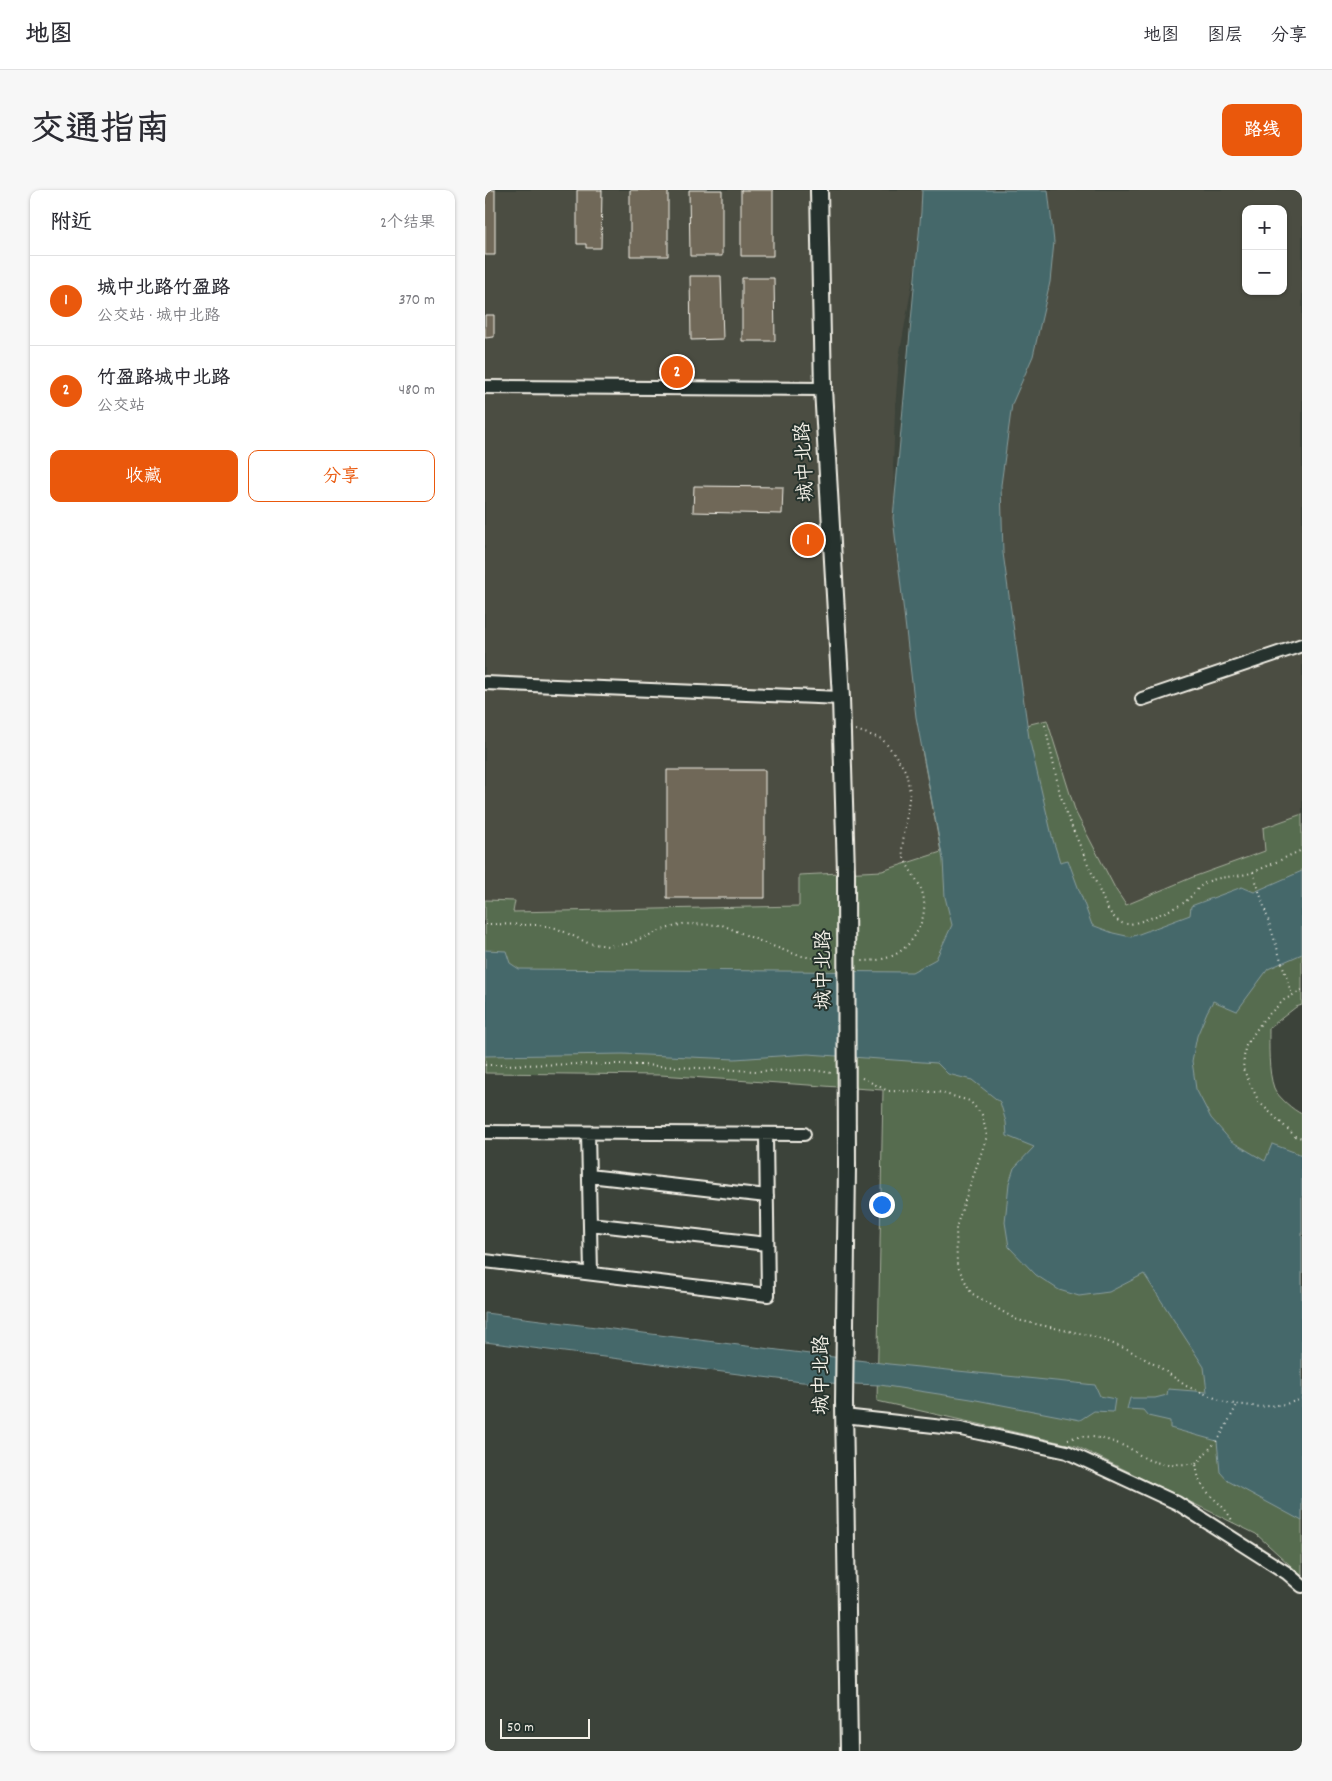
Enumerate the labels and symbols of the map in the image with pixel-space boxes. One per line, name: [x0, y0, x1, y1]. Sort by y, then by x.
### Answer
pin: 2: [661, 353, 693, 391]
street label: 城中北路: [790, 420, 822, 503]
pin: 1: [792, 521, 824, 559]
street label: 城中北路: [811, 929, 839, 1010]
your location: [869, 1192, 895, 1218]
street label: 城中北路: [809, 1334, 837, 1415]
scale bar: [500, 1716, 590, 1739]

